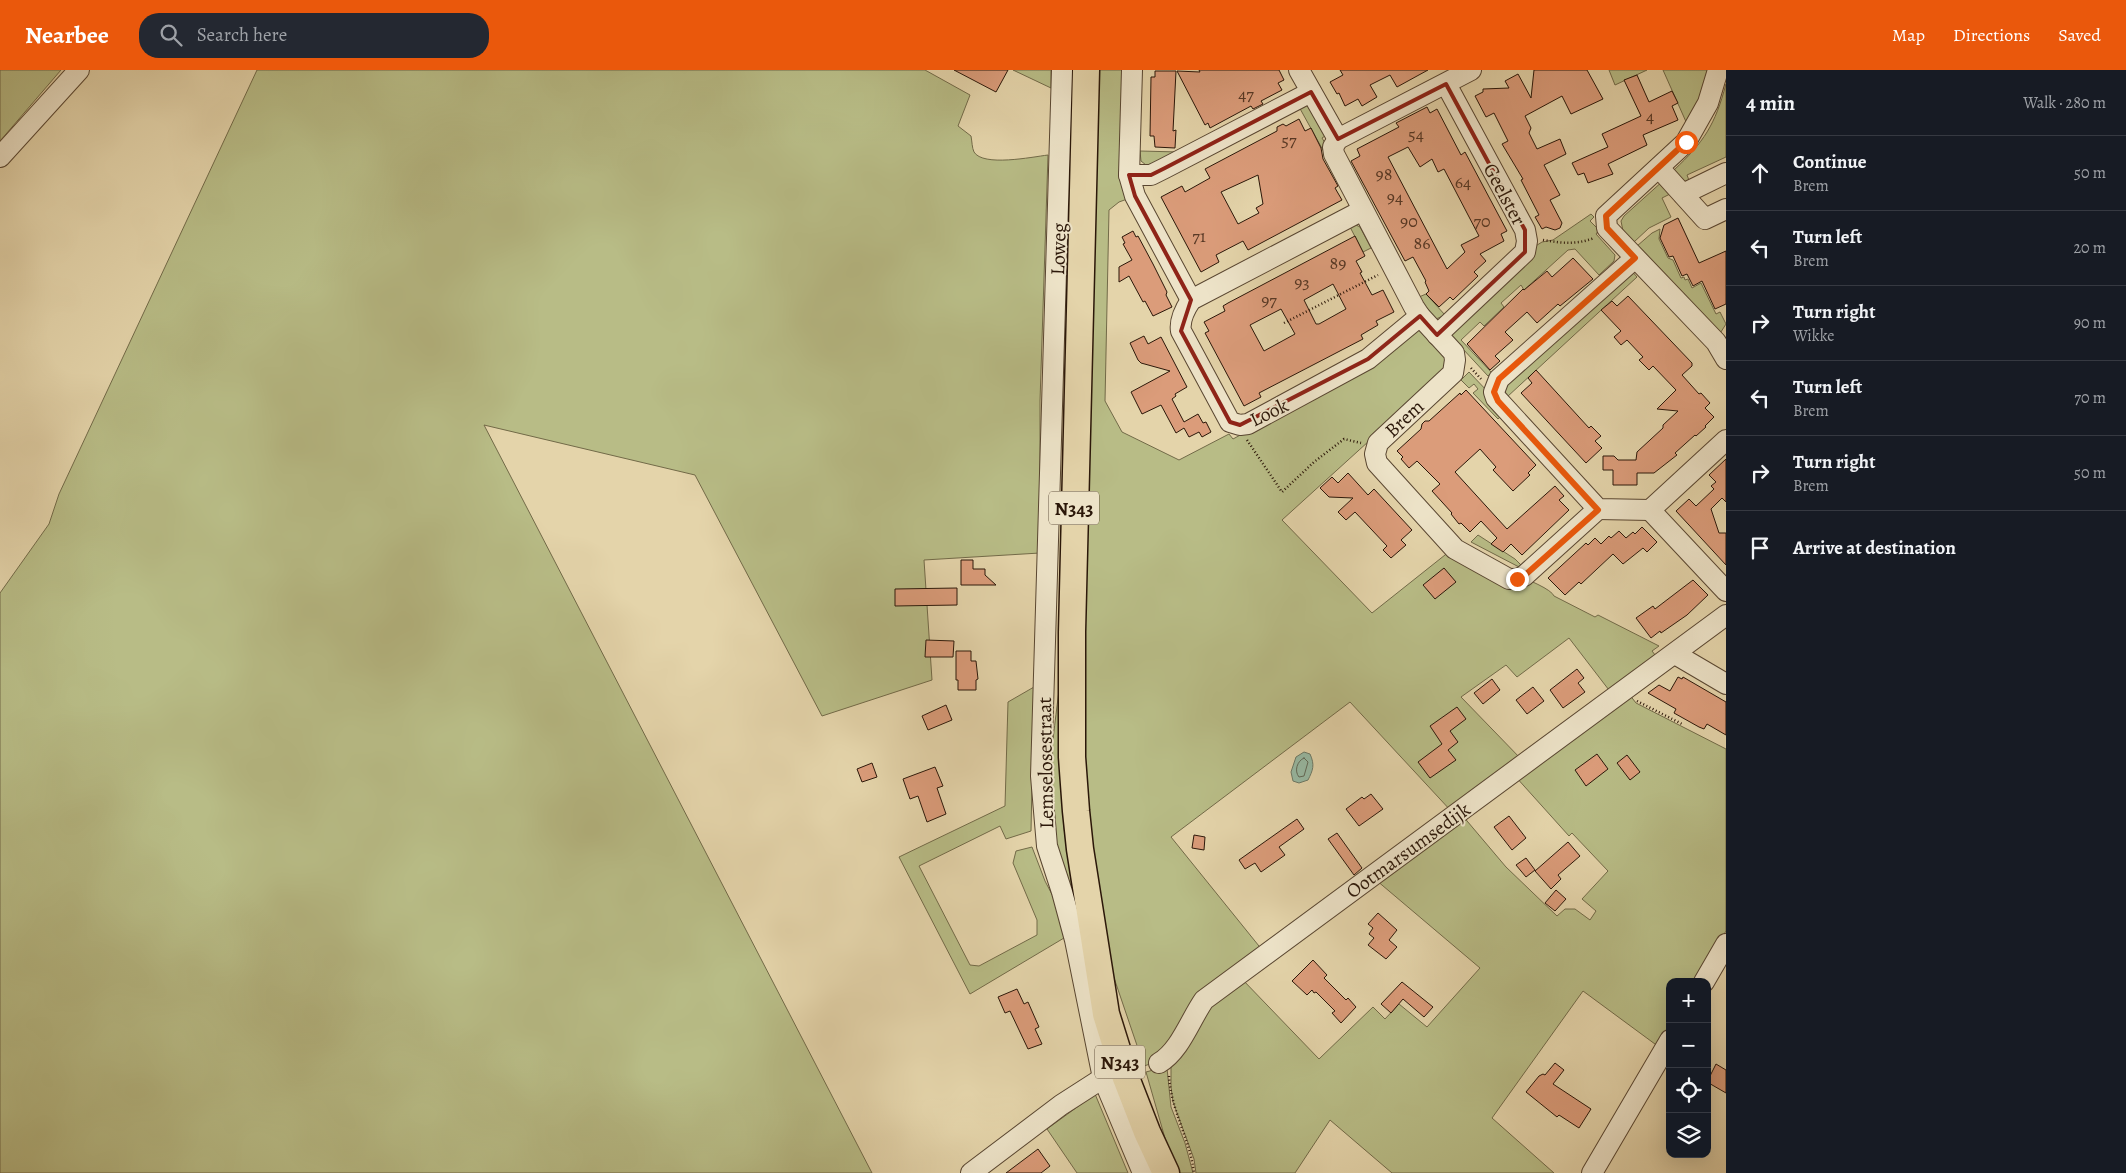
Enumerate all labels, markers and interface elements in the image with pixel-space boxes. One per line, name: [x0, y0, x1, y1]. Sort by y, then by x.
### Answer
search box: [139, 13, 489, 58]
text: Nearbee: [25, 19, 109, 51]
icon: search: [157, 21, 185, 49]
text: Search here: [197, 22, 287, 48]
text: Map: [1892, 23, 1925, 47]
text: Directions: [1953, 23, 2030, 47]
text: Saved: [2058, 23, 2101, 47]
house number: 47: [1238, 82, 1254, 106]
text: 4 min: [1746, 89, 1795, 117]
text: Walk · 280 m: [2023, 92, 2106, 114]
house number: 4: [1646, 104, 1654, 128]
house number: 54: [1408, 122, 1424, 146]
house number: 57: [1281, 128, 1297, 152]
route start: [1675, 131, 1698, 154]
text: Continue: [1793, 149, 1867, 175]
street label: Geelster: [1477, 158, 1532, 230]
icon: ahead: [1746, 159, 1774, 187]
house number: 98: [1376, 162, 1392, 186]
text: 50 m: [2074, 162, 2106, 184]
house number: 64: [1455, 170, 1471, 194]
text: Brem: [1793, 175, 1829, 197]
house number: 94: [1387, 185, 1403, 209]
house number: 90: [1400, 209, 1418, 233]
house number: 70: [1473, 209, 1491, 233]
street label: Loweg: [1044, 222, 1073, 276]
house number: 71: [1192, 224, 1206, 248]
text: Turn left: [1793, 224, 1862, 250]
house number: 86: [1413, 231, 1431, 255]
icon: left: [1746, 234, 1774, 262]
text: 20 m: [2073, 237, 2106, 259]
text: Brem: [1793, 250, 1829, 272]
house number: 89: [1330, 251, 1346, 275]
house number: 93: [1294, 270, 1310, 294]
house number: 97: [1261, 288, 1277, 312]
text: Turn right: [1793, 299, 1875, 325]
icon: right: [1746, 309, 1774, 337]
text: 90 m: [2074, 312, 2106, 334]
text: Wikke: [1793, 325, 1835, 347]
text: Turn left: [1793, 374, 1862, 400]
icon: left: [1746, 384, 1774, 412]
text: 70 m: [2074, 387, 2106, 409]
street label: Look: [1245, 392, 1293, 433]
street label: Brem: [1379, 393, 1430, 444]
text: Brem: [1793, 400, 1829, 422]
text: Turn right: [1793, 449, 1875, 475]
icon: right: [1746, 459, 1774, 487]
text: 50 m: [2074, 462, 2106, 484]
text: Brem: [1793, 475, 1829, 497]
road number: N343: [1049, 492, 1099, 524]
icon: arrive: [1746, 534, 1774, 562]
text: Arrive at destination: [1793, 535, 1956, 561]
route end: [1506, 568, 1529, 591]
street label: Lemselosestraat: [1031, 696, 1060, 829]
street label: Ootmarsumsedijk: [1341, 796, 1476, 905]
map controls: [1666, 978, 1711, 1158]
button: +: [1666, 978, 1711, 1023]
button: −: [1666, 1023, 1711, 1068]
road number: N343: [1095, 1046, 1145, 1079]
button: locate: [1666, 1068, 1711, 1113]
button: layers: [1666, 1113, 1711, 1158]

